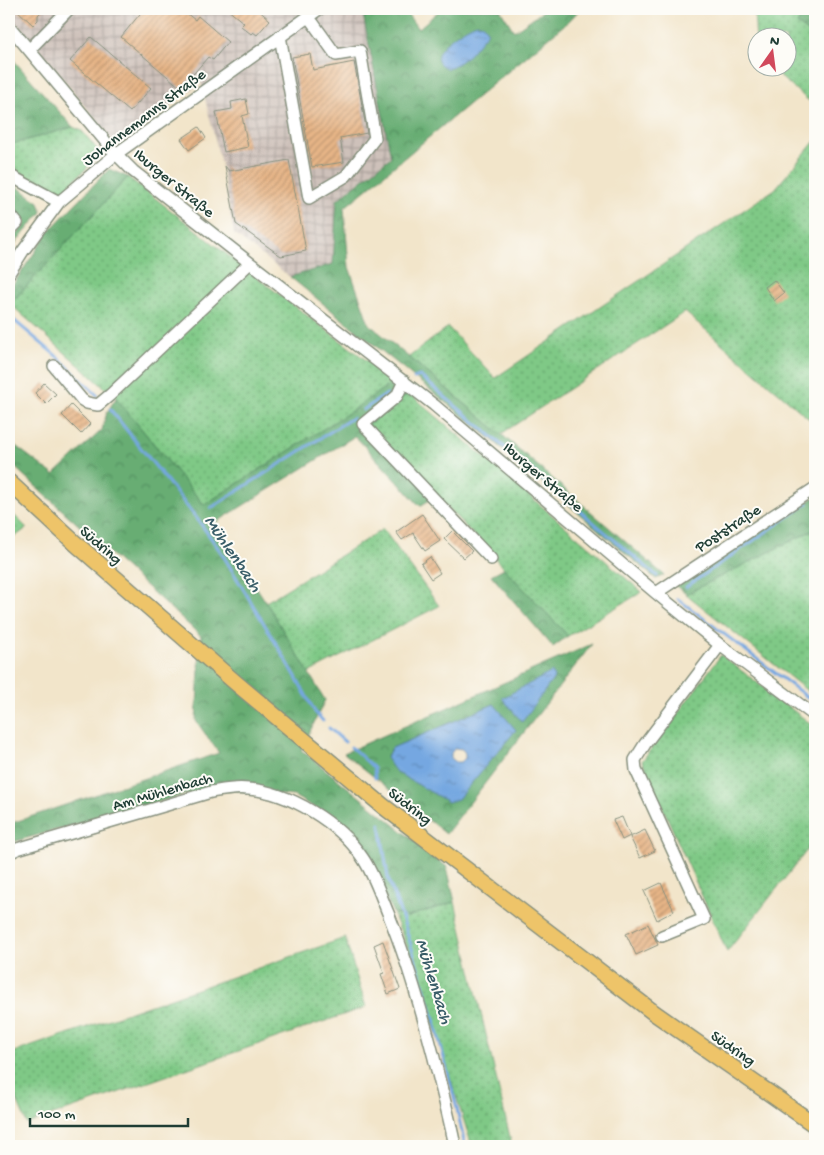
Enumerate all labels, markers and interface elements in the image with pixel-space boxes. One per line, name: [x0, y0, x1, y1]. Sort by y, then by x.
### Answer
north arrow: [746, 28, 796, 78]
text: N: [768, 32, 781, 51]
street label: Johannemanns Straße: [80, 66, 211, 171]
street label: Iburger Straße: [128, 146, 218, 224]
street label: Iburger Straße: [498, 440, 586, 518]
street label: Poststraße: [692, 501, 766, 559]
water label: Mühlenbach: [199, 512, 265, 597]
street label: Südring: [75, 523, 125, 570]
street label: Am Mühlenbach: [111, 770, 215, 817]
street label: Südring: [383, 785, 434, 831]
water label: Mühlenbach: [410, 937, 456, 1027]
street label: Südring: [706, 1028, 758, 1072]
scale bar: [30, 1095, 188, 1127]
text: 100 m: [37, 1106, 76, 1124]

